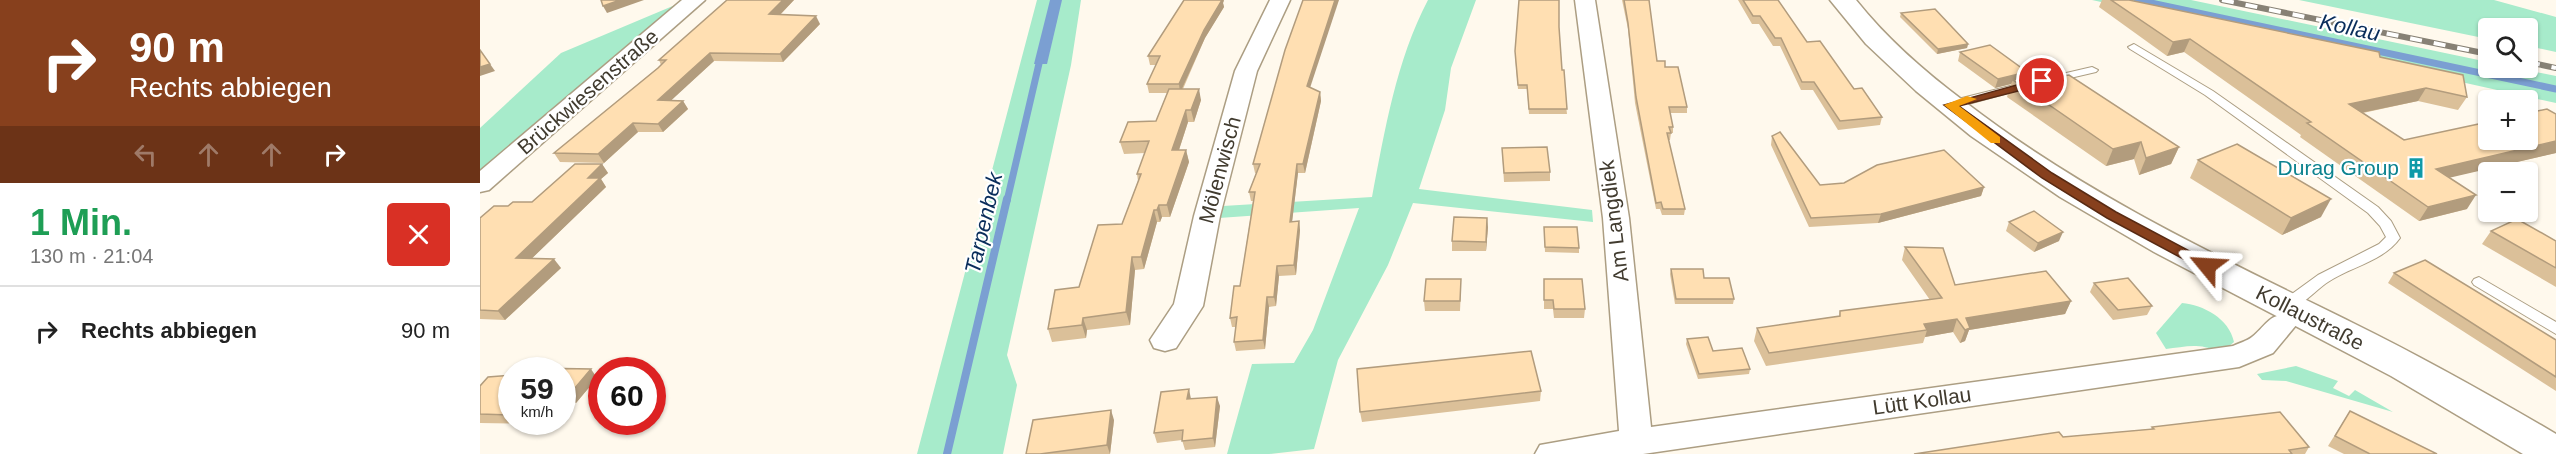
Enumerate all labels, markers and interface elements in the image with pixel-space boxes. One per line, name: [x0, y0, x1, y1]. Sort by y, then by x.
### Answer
water label: Kollau: [2317, 9, 2382, 46]
map controls: [2478, 18, 2538, 222]
button: search: [2478, 18, 2538, 78]
icon: right: [30, 24, 108, 102]
text: 90 m: [129, 24, 225, 71]
street label: Brückwiesenstraße: [513, 24, 663, 159]
pin: [2016, 55, 2067, 106]
icon: arrive: [2025, 64, 2058, 97]
text: Rechts abbiegen: [129, 73, 332, 103]
button: +: [2478, 90, 2538, 150]
street label: Mölenwisch: [1194, 114, 1245, 226]
icon: left: [129, 138, 162, 171]
icon: ahead: [192, 138, 225, 171]
icon: ahead: [255, 138, 288, 171]
icon: right: [318, 138, 351, 171]
place label: Durag Group: [2278, 156, 2399, 179]
building icon: Durag Group: [2404, 156, 2428, 180]
street label: Am Langdiek: [1595, 158, 1632, 283]
button: −: [2478, 162, 2538, 222]
water label: Tarpenbek: [960, 169, 1007, 276]
text: 1 Min.: [30, 202, 132, 243]
button: close: [387, 203, 450, 266]
position arrow: [2175, 234, 2239, 298]
text: 130 m · 21:04: [30, 245, 153, 267]
street label: Kollaustraße: [2252, 281, 2368, 355]
icon: right: [30, 315, 63, 348]
text: Rechts abbiegen: [81, 318, 257, 343]
text: 90 m: [401, 318, 450, 343]
speed limit sign: 60: [588, 357, 666, 435]
text: 59: [520, 372, 554, 405]
street label: Lütt Kollau: [1871, 382, 1973, 419]
text: km/h: [521, 403, 553, 420]

